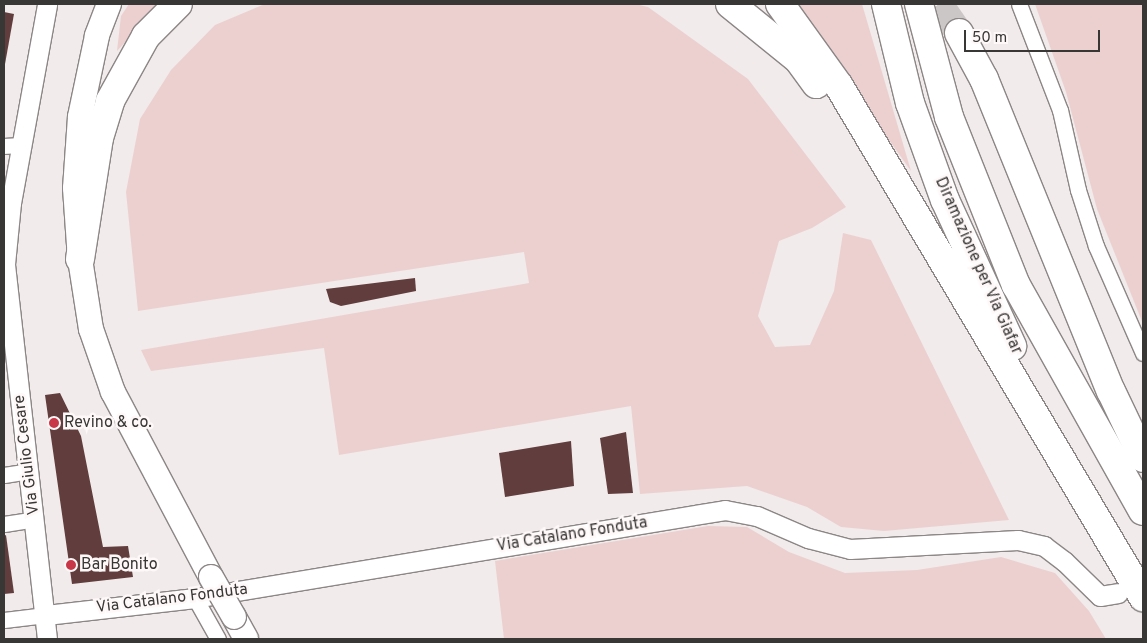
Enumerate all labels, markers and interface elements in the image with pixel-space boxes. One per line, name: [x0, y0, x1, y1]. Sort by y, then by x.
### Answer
scale bar: [967, 20, 1103, 52]
text: 50 m: [972, 29, 1007, 48]
street label: Diramazione per Via Giafar: [930, 174, 1026, 358]
street label: Via Giulio Cesare: [10, 394, 44, 516]
place label: Revino & co.: [64, 413, 152, 433]
marker: Revino & co.: [48, 417, 60, 429]
street label: Via Catalano Fonduta: [495, 514, 649, 556]
place label: Bar Bonito: [81, 555, 158, 575]
marker: Bar Bonito: [65, 559, 77, 571]
street label: Via Catalano Fonduta: [95, 580, 249, 618]

